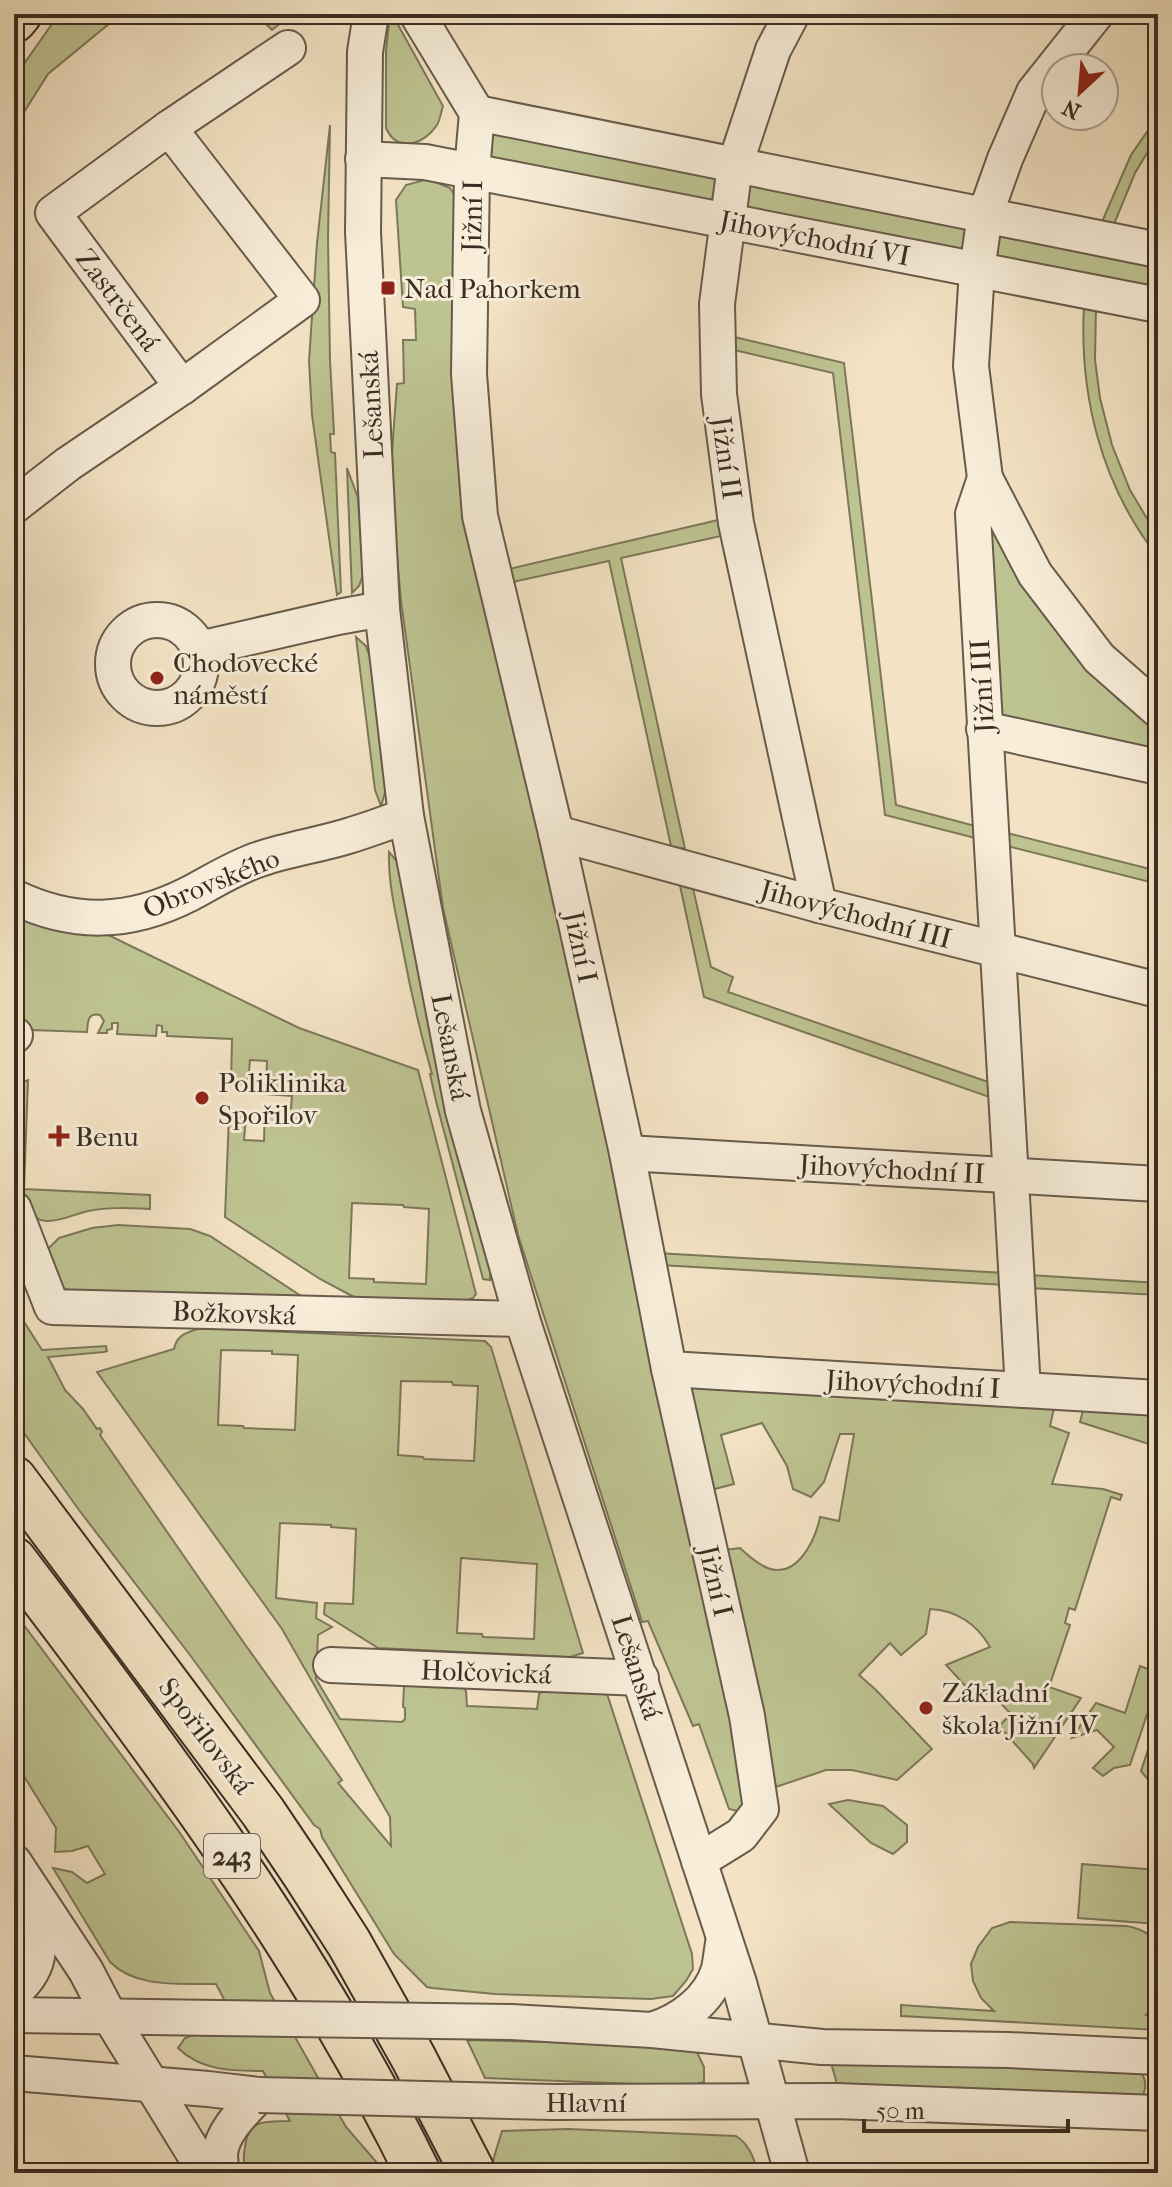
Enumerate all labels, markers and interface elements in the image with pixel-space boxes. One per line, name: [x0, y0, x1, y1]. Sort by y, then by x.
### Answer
north arrow: [1040, 52, 1120, 132]
text: N: [1058, 94, 1085, 124]
street label: Jižní I: [455, 180, 489, 254]
street label: Jihovýchodní VI: [715, 203, 913, 273]
street label: Zastrčená: [69, 242, 168, 358]
place label: Nad Pahorkem: [404, 272, 581, 305]
marker: Nad Pahorkem: [379, 279, 397, 297]
street label: Lešanská: [352, 349, 390, 460]
street label: Jižní II: [705, 413, 749, 502]
street label: Jižní III: [963, 638, 1001, 736]
place label: Chodovecké náměstí: [173, 646, 318, 711]
marker: Chodovecké náměstí: [148, 669, 166, 687]
street label: Obrovského: [138, 841, 284, 925]
street label: Jihovýchodní III: [755, 872, 955, 955]
street label: Jižní I: [557, 906, 605, 986]
street label: Lešanská: [424, 991, 478, 1104]
place label: Poliklinika Spořilov: [218, 1066, 348, 1131]
marker: Poliklinika Spořilov: [193, 1089, 211, 1107]
place label: Benu: [75, 1120, 139, 1153]
marker: Benu: [50, 1127, 68, 1145]
street label: Jihovýchodní II: [796, 1148, 986, 1190]
street label: Božkovská: [171, 1294, 298, 1332]
street label: Jihovýchodní I: [823, 1363, 1001, 1405]
street label: Jižní I: [691, 1540, 740, 1620]
street label: Lešanská: [605, 1611, 670, 1724]
street label: Holčovická: [420, 1653, 553, 1691]
street label: Spořilovská: [152, 1671, 261, 1801]
place label: Základní škola Jižní IV: [942, 1676, 1098, 1741]
marker: Základní škola Jižní IV: [917, 1699, 935, 1717]
road number: 243: [204, 1834, 260, 1878]
scale bar: [864, 2083, 1068, 2133]
street label: Hlavní: [546, 2086, 627, 2119]
text: 50 m: [876, 2097, 925, 2125]

